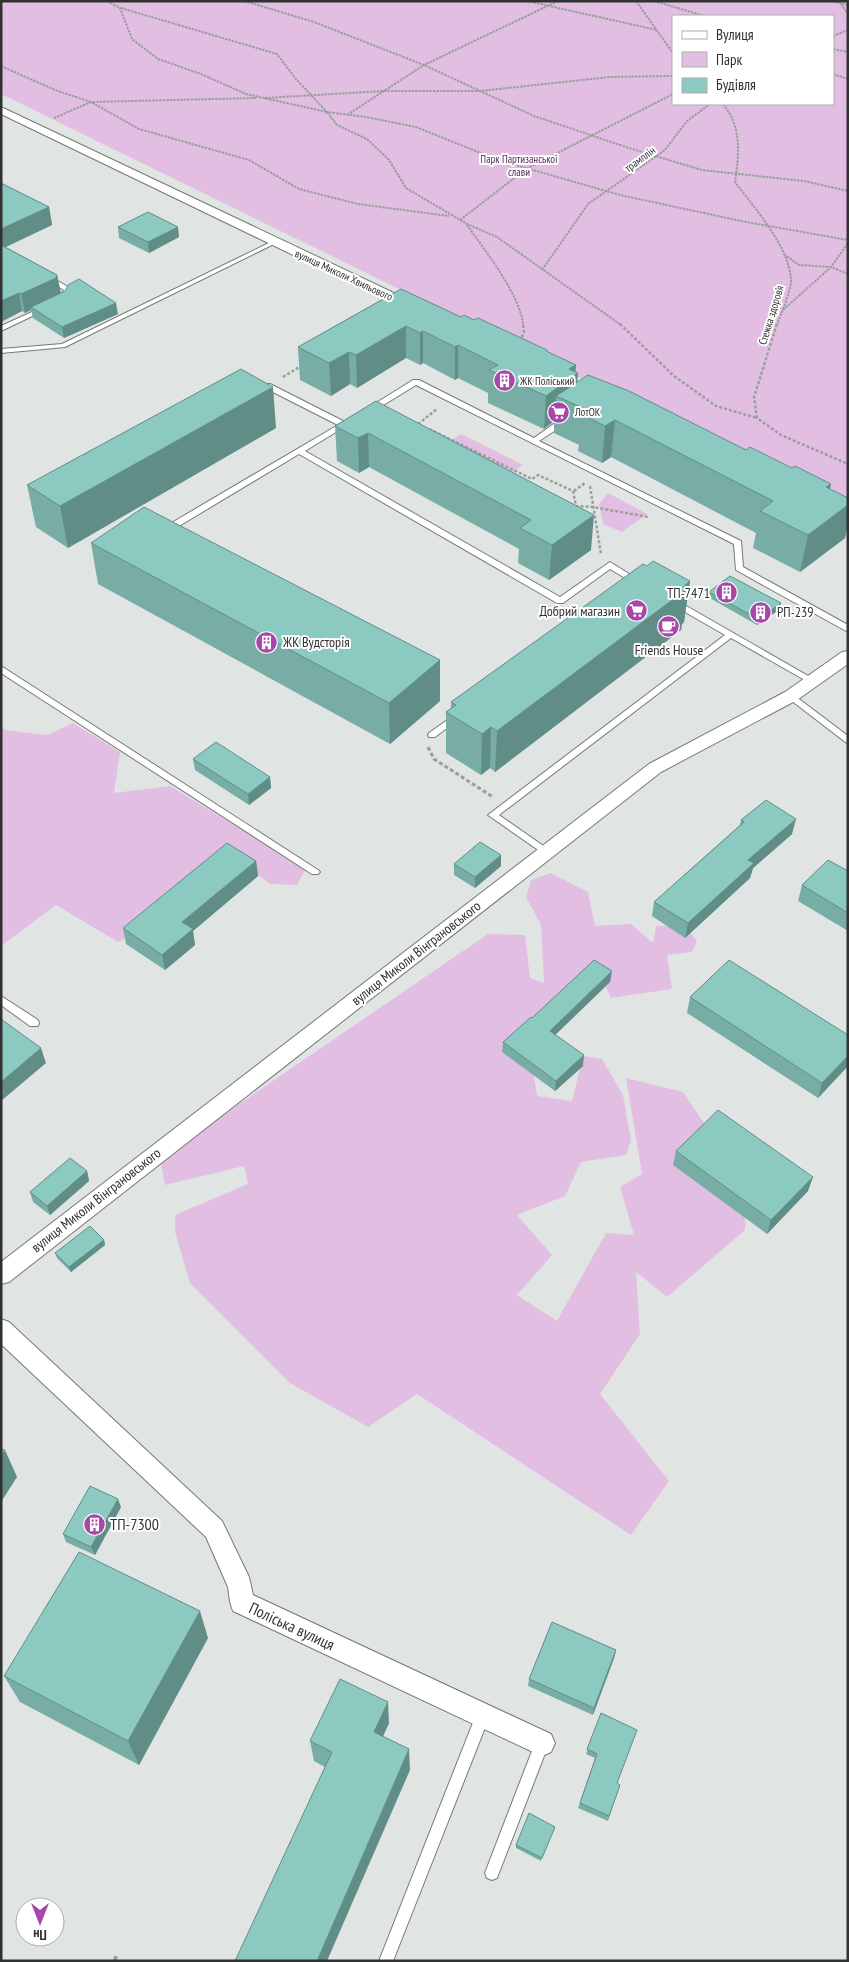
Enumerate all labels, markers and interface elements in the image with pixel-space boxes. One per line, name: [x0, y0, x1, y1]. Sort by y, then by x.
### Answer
legend: [672, 15, 834, 105]
text: Вулиця: [716, 25, 754, 44]
text: Парк: [716, 50, 742, 69]
text: Будівля: [716, 75, 756, 94]
street label: трамплін: [622, 143, 658, 175]
park label: Парк Партизанської слави: [480, 152, 558, 179]
street label: вулиця Миколи Хвильового: [293, 246, 395, 304]
street label: Стежка здоров’я: [755, 284, 787, 346]
building icon: ЖК Поліський: [492, 369, 516, 393]
place label: ЖК Поліський: [519, 374, 574, 388]
supermarket icon: ЛотОК: [547, 400, 571, 424]
place label: ЛотОК: [574, 405, 601, 419]
building icon: ТП-7471: [714, 581, 738, 605]
place label: ТП-7471: [667, 584, 710, 602]
supermarket icon: Добрий магазин: [624, 599, 648, 623]
building icon: РП-239: [749, 600, 773, 624]
place label: Добрий магазин: [539, 602, 620, 620]
place label: РП-239: [777, 603, 814, 621]
cafe icon: Friends House: [657, 615, 681, 639]
building icon: ЖК Вудсторія: [255, 630, 279, 654]
place label: ЖК Вудсторія: [282, 633, 350, 651]
place label: Friends House: [635, 641, 703, 659]
street label: вулиця Миколи Вінграновського: [348, 897, 484, 1009]
street label: вулиця Миколи Вінграновського: [28, 1144, 164, 1256]
building icon: ТП-7300: [82, 1512, 106, 1536]
place label: ТП-7300: [110, 1514, 159, 1534]
street label: Поліська вулиця: [246, 1597, 338, 1655]
north arrow: [15, 1897, 65, 1947]
text: Пн: [33, 1926, 47, 1944]

